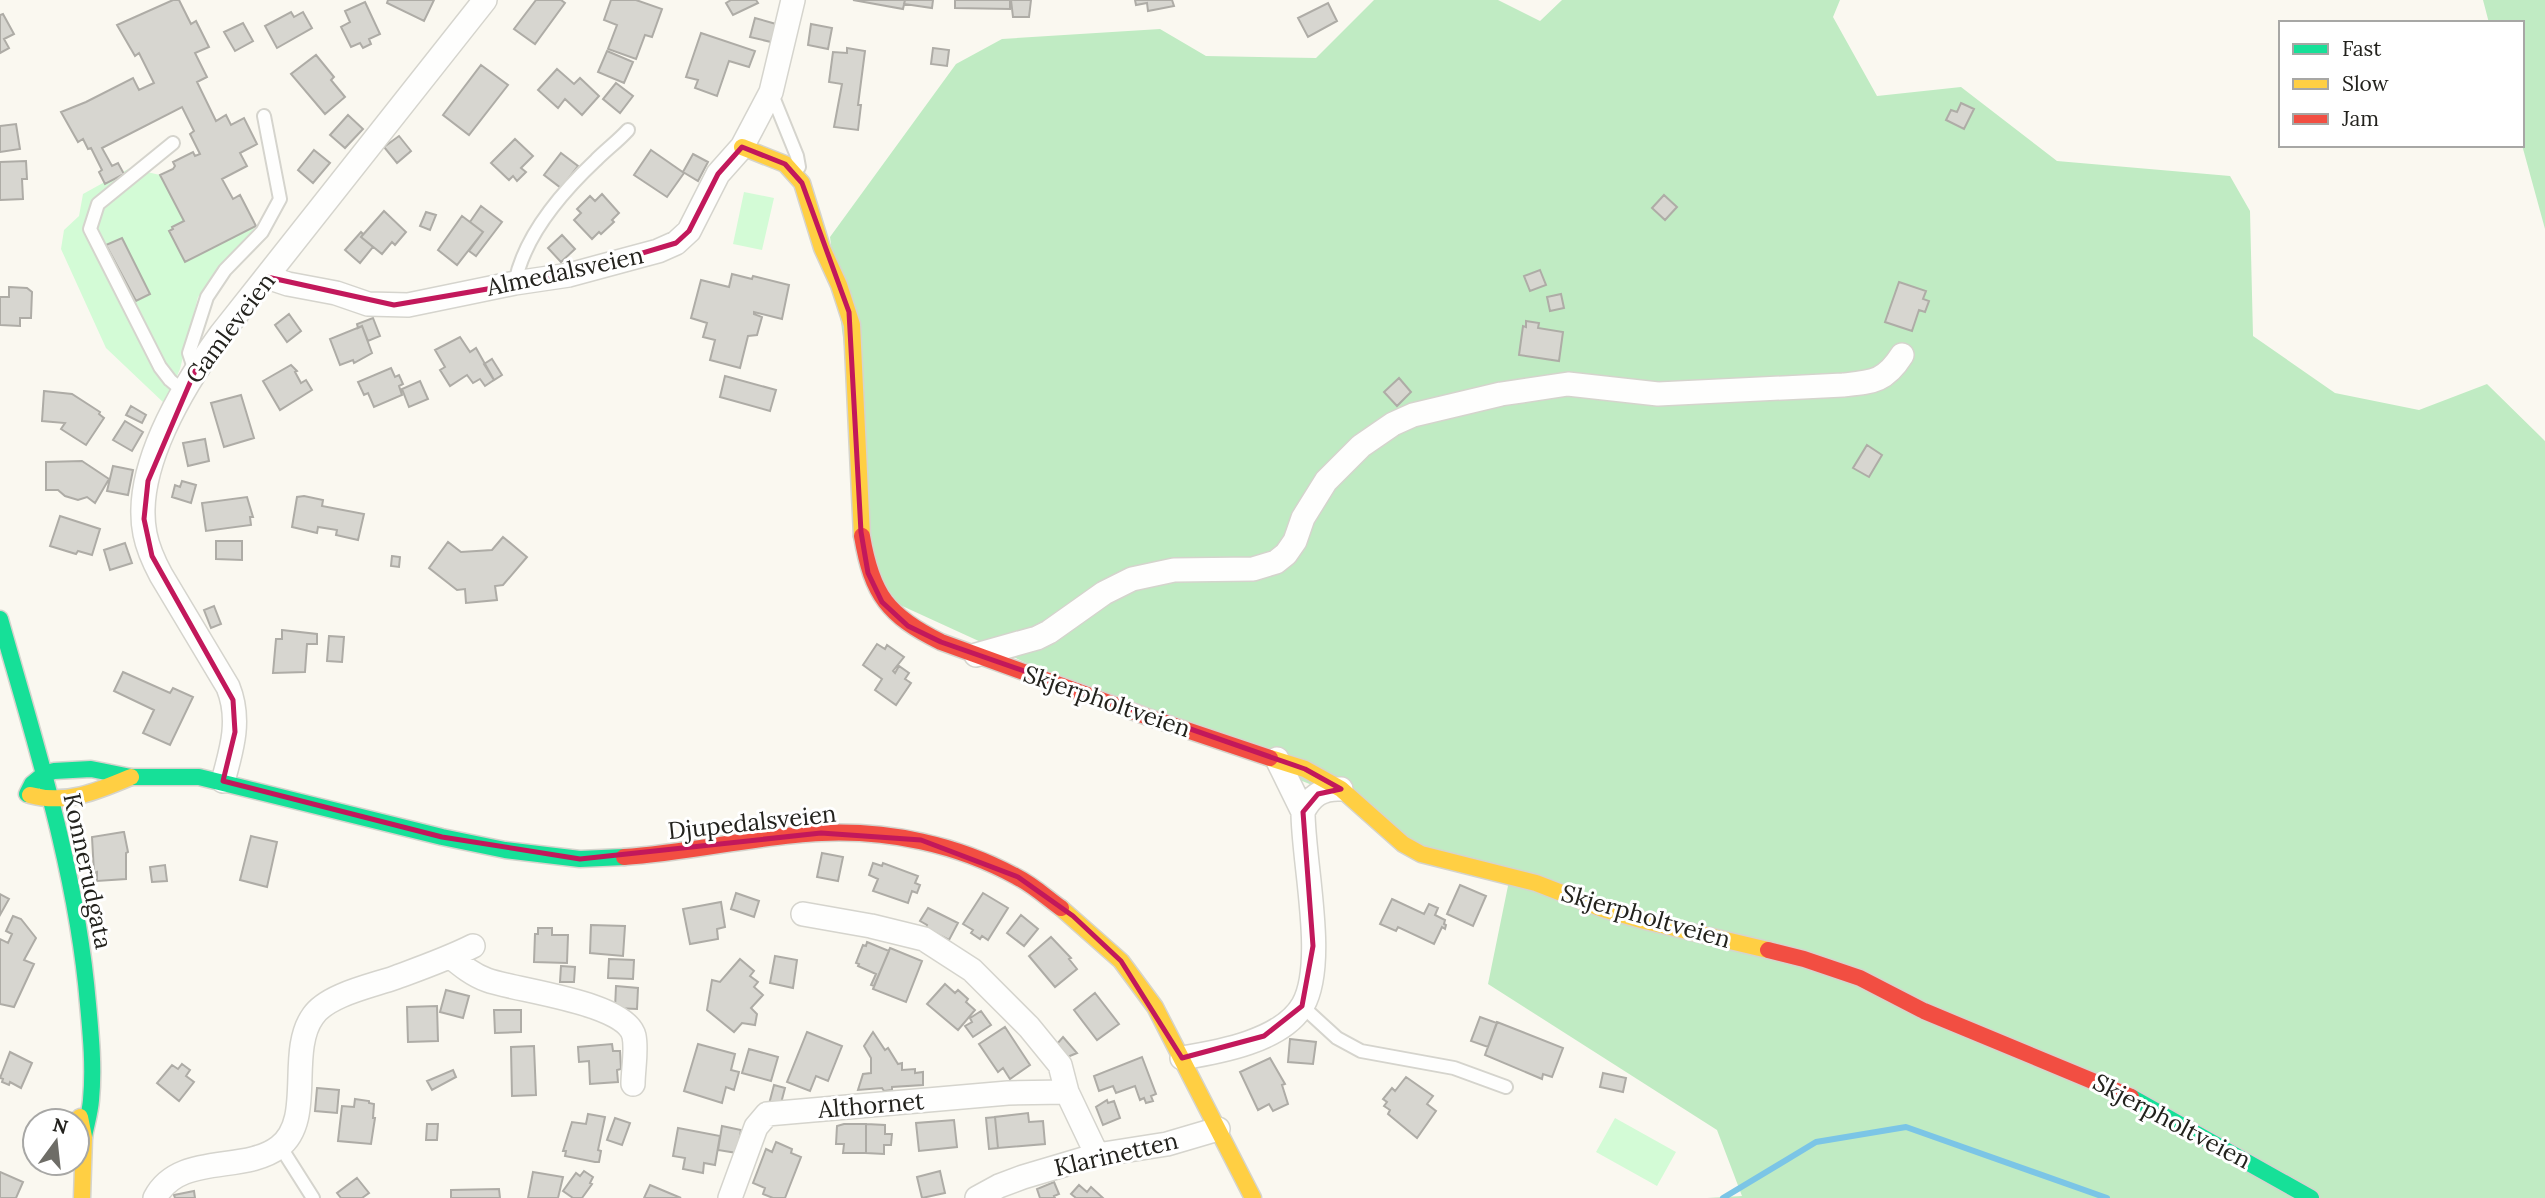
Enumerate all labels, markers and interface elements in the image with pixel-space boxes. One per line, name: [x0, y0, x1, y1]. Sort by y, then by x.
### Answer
legend: [2279, 21, 2524, 147]
text: Fast: [2342, 35, 2382, 62]
text: Slow: [2342, 70, 2389, 97]
text: Jam: [2341, 105, 2379, 132]
street label: Almedalsveien: [483, 239, 646, 303]
street label: Gamleveien: [178, 266, 282, 390]
street label: Skjerpholtveien: [1019, 658, 1195, 744]
street label: Konnerudgata: [56, 790, 120, 952]
street label: Djupedalsveien: [666, 798, 838, 846]
street label: Skjerpholtveien: [1558, 877, 1734, 955]
street label: Skjerpholtveien: [2088, 1066, 2256, 1176]
street label: Althornet: [816, 1085, 926, 1125]
north arrow: [21, 1107, 91, 1177]
text: N: [50, 1112, 71, 1139]
street label: Klarinetten: [1051, 1125, 1181, 1183]

